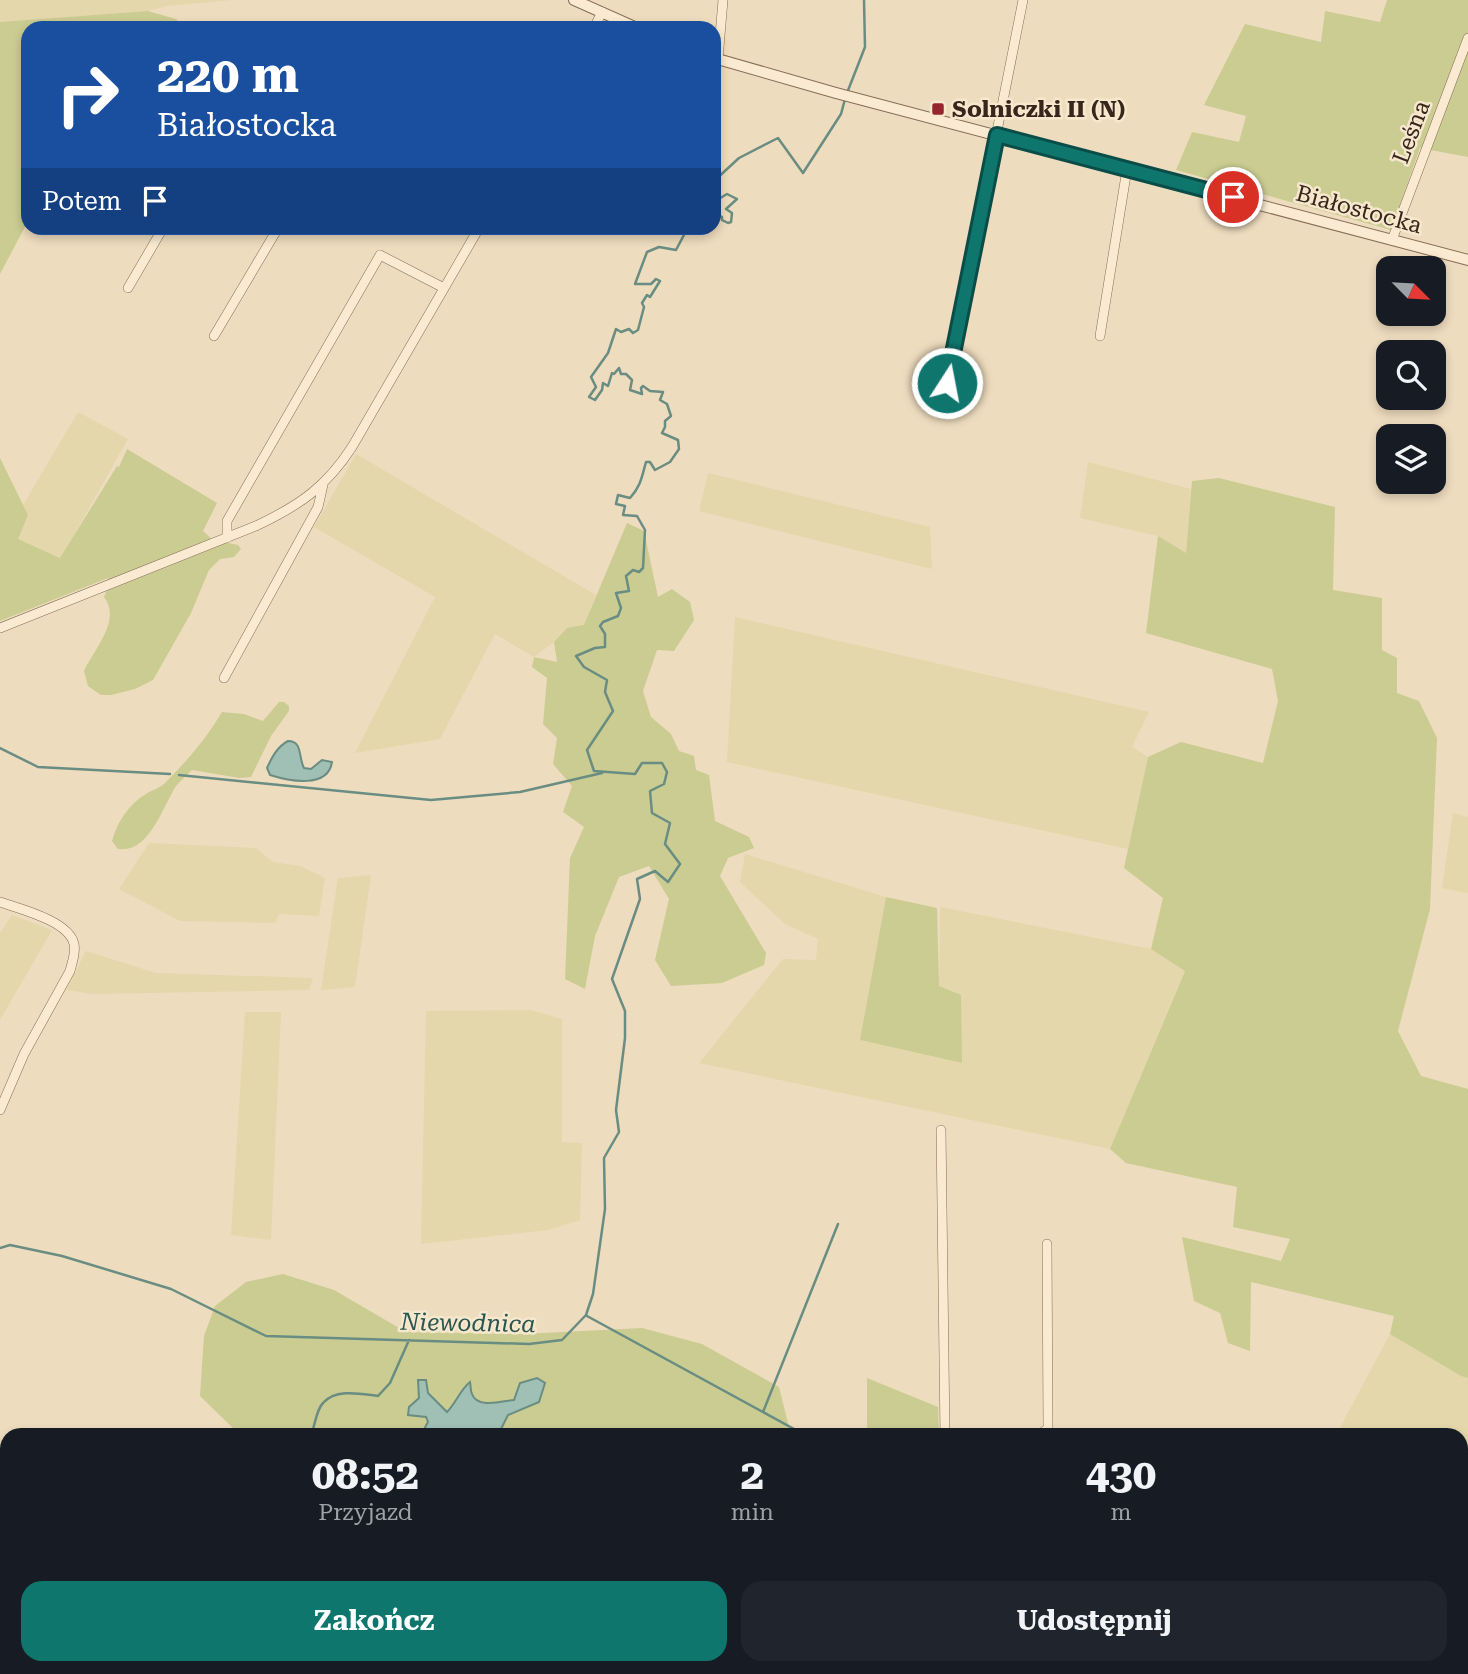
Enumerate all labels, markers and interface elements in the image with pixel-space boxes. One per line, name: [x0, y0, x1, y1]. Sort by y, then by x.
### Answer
text: 220 m: [157, 47, 299, 104]
icon: right: [42, 49, 133, 140]
place label: Solniczki II (N): [952, 96, 1125, 123]
street label: Leśna: [1387, 96, 1436, 167]
marker: Solniczki II (N): [930, 101, 946, 117]
text: Białostocka: [157, 106, 337, 144]
pin: [1203, 167, 1263, 227]
icon: arrive: [1214, 178, 1252, 216]
street label: Białostocka: [1293, 180, 1425, 239]
icon: arrive: [136, 182, 174, 220]
text: Potem: [42, 186, 122, 216]
north arrow: [1376, 256, 1446, 326]
map controls: [1376, 256, 1446, 494]
button: search: [1376, 340, 1446, 410]
position arrow: [910, 346, 984, 420]
button: layers: [1376, 424, 1446, 494]
water label: Niewodnica: [399, 1308, 536, 1338]
text: 08:52: [312, 1450, 419, 1499]
text: 2: [741, 1450, 764, 1499]
text: 430: [1086, 1450, 1156, 1499]
text: Przyjazd: [318, 1499, 412, 1526]
text: min: [731, 1499, 774, 1526]
text: m: [1110, 1499, 1131, 1526]
button: Zakończ: [21, 1581, 727, 1661]
button: Udostępnij: [741, 1581, 1447, 1661]

